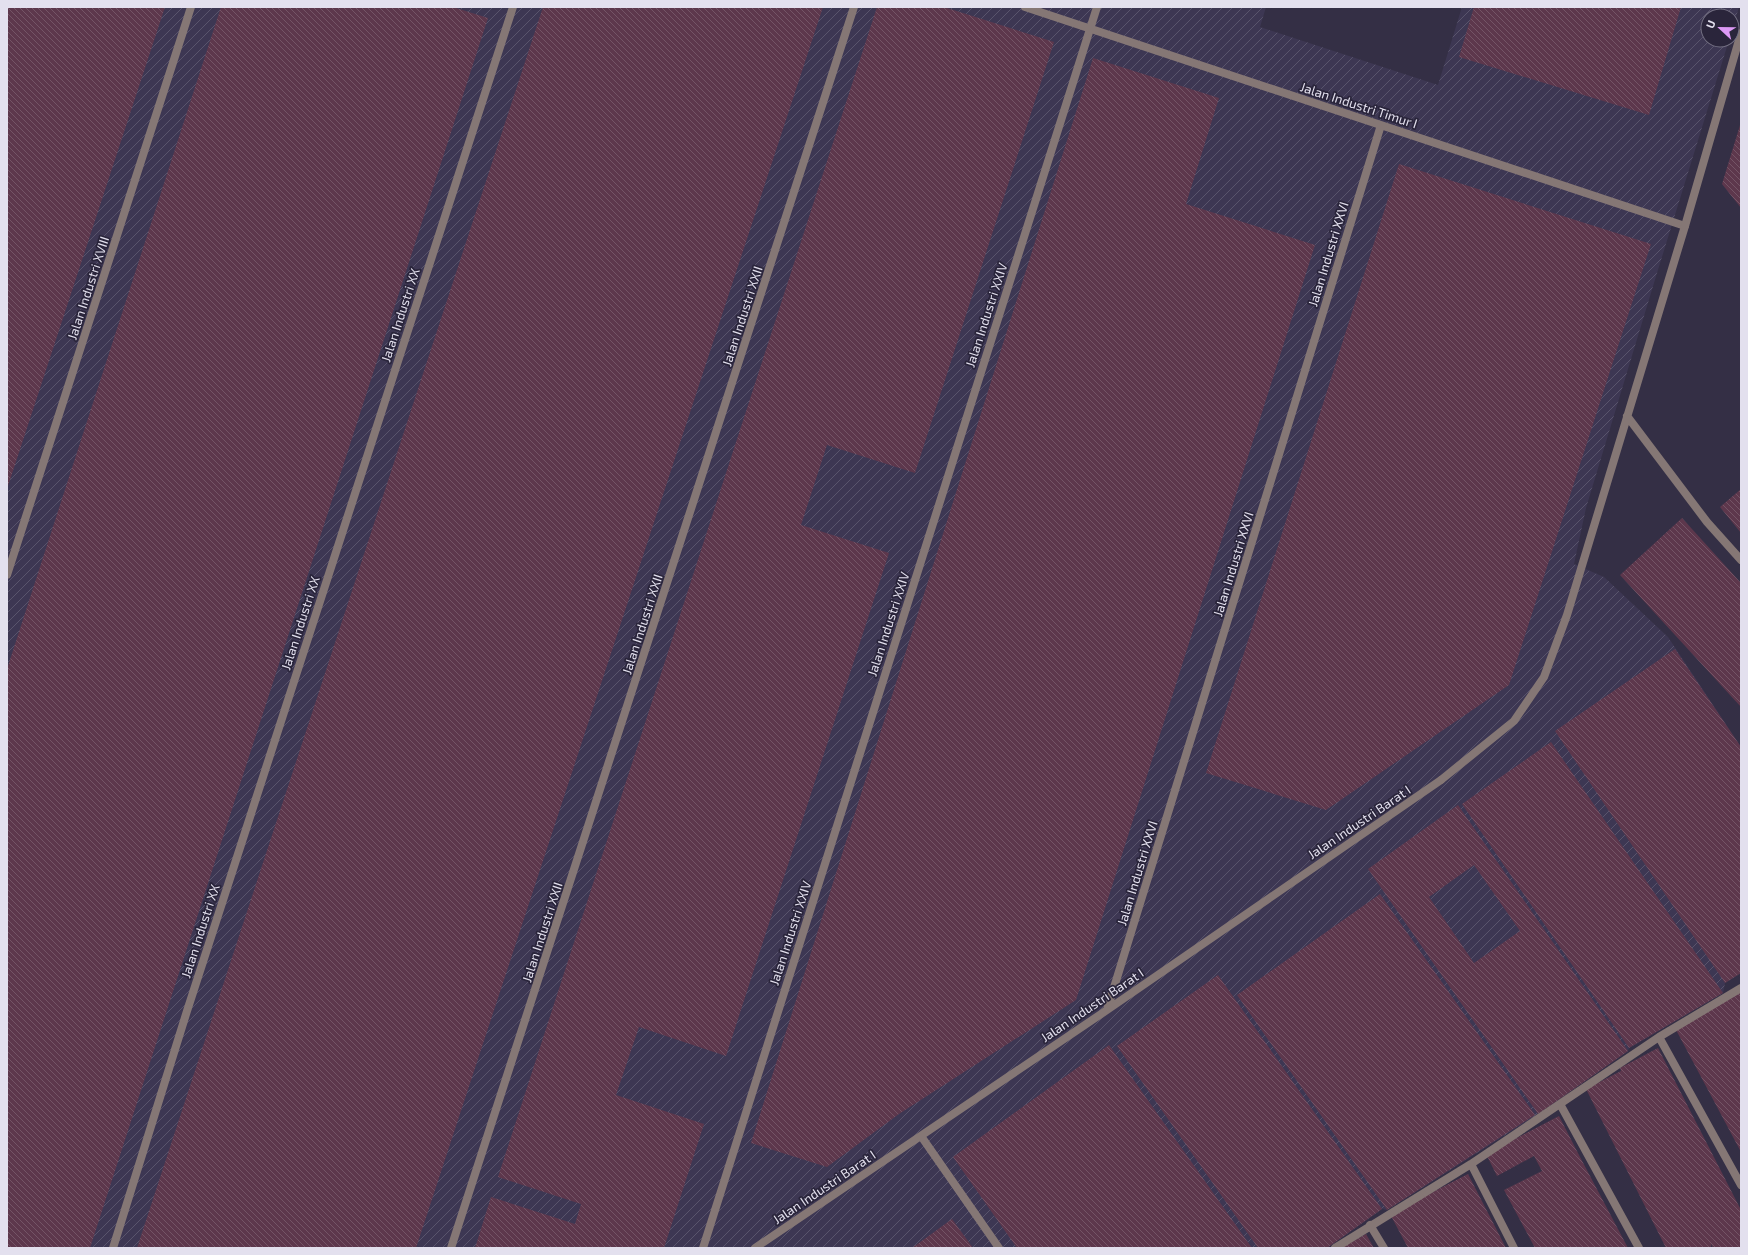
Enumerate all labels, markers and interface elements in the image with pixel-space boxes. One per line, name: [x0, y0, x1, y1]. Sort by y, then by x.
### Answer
north arrow: [1700, 8, 1740, 48]
text: U: [1703, 18, 1718, 30]
street label: Jalan Industri Timur I: [1298, 79, 1420, 131]
street label: Jalan Industri XXVI: [1304, 200, 1352, 308]
street label: Jalan Industri XVIII: [64, 234, 112, 342]
street label: Jalan Industri XXIV: [962, 261, 1010, 369]
street label: Jalan Industri XXII: [718, 264, 766, 368]
street label: Jalan Industri XX: [377, 266, 423, 364]
street label: Jalan Industri XXVI: [1209, 510, 1257, 618]
street label: Jalan Industri XXIV: [864, 570, 912, 678]
street label: Jalan Industri XXII: [618, 572, 666, 676]
street label: Jalan Industri XX: [277, 574, 323, 672]
street label: Jalan Industri Barat I: [1305, 782, 1413, 862]
street label: Jalan Industri XXVI: [1113, 819, 1161, 927]
street label: Jalan Industri XXIV: [766, 879, 814, 987]
street label: Jalan Industri XXII: [518, 880, 566, 984]
street label: Jalan Industri XX: [177, 882, 223, 980]
street label: Jalan Industri Barat I: [1038, 965, 1146, 1045]
street label: Jalan Industri Barat I: [770, 1147, 878, 1227]

